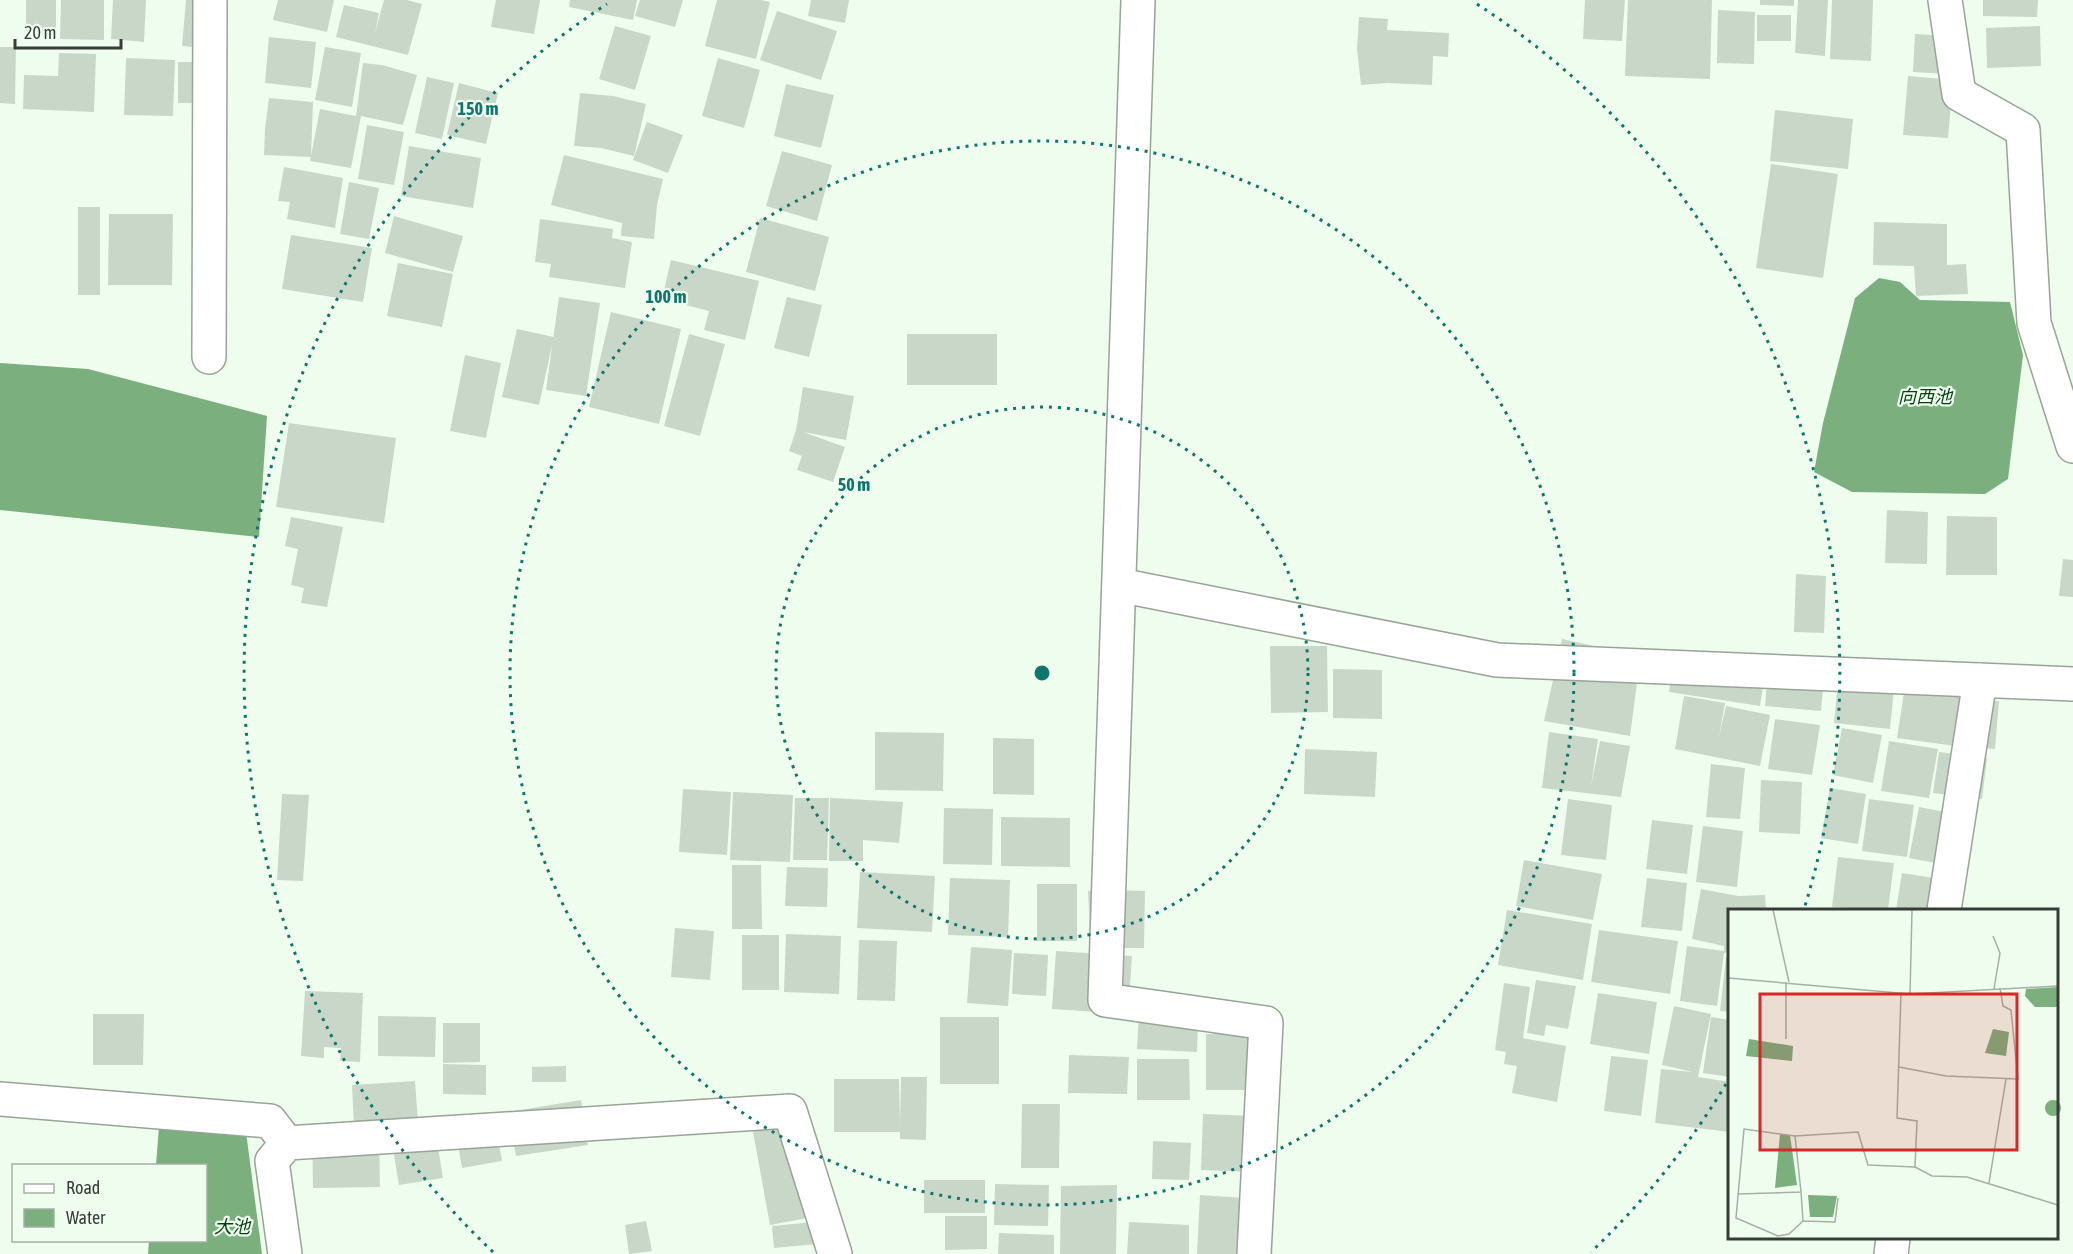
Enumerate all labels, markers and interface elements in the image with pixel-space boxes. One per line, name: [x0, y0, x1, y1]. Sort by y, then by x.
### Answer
scale bar: [15, 12, 122, 50]
text: 20 m: [24, 22, 56, 43]
text: 150 m: [458, 98, 498, 119]
text: 100 m: [646, 286, 686, 307]
water label: 向西池: [1898, 386, 1954, 407]
text: 50 m: [838, 474, 870, 495]
centre of rings: [1032, 663, 1052, 683]
inset map: [1728, 909, 2058, 1239]
legend: [12, 1164, 207, 1242]
text: Road: [66, 1177, 100, 1198]
text: Water: [66, 1207, 106, 1228]
water label: 大池: [214, 1216, 252, 1237]

